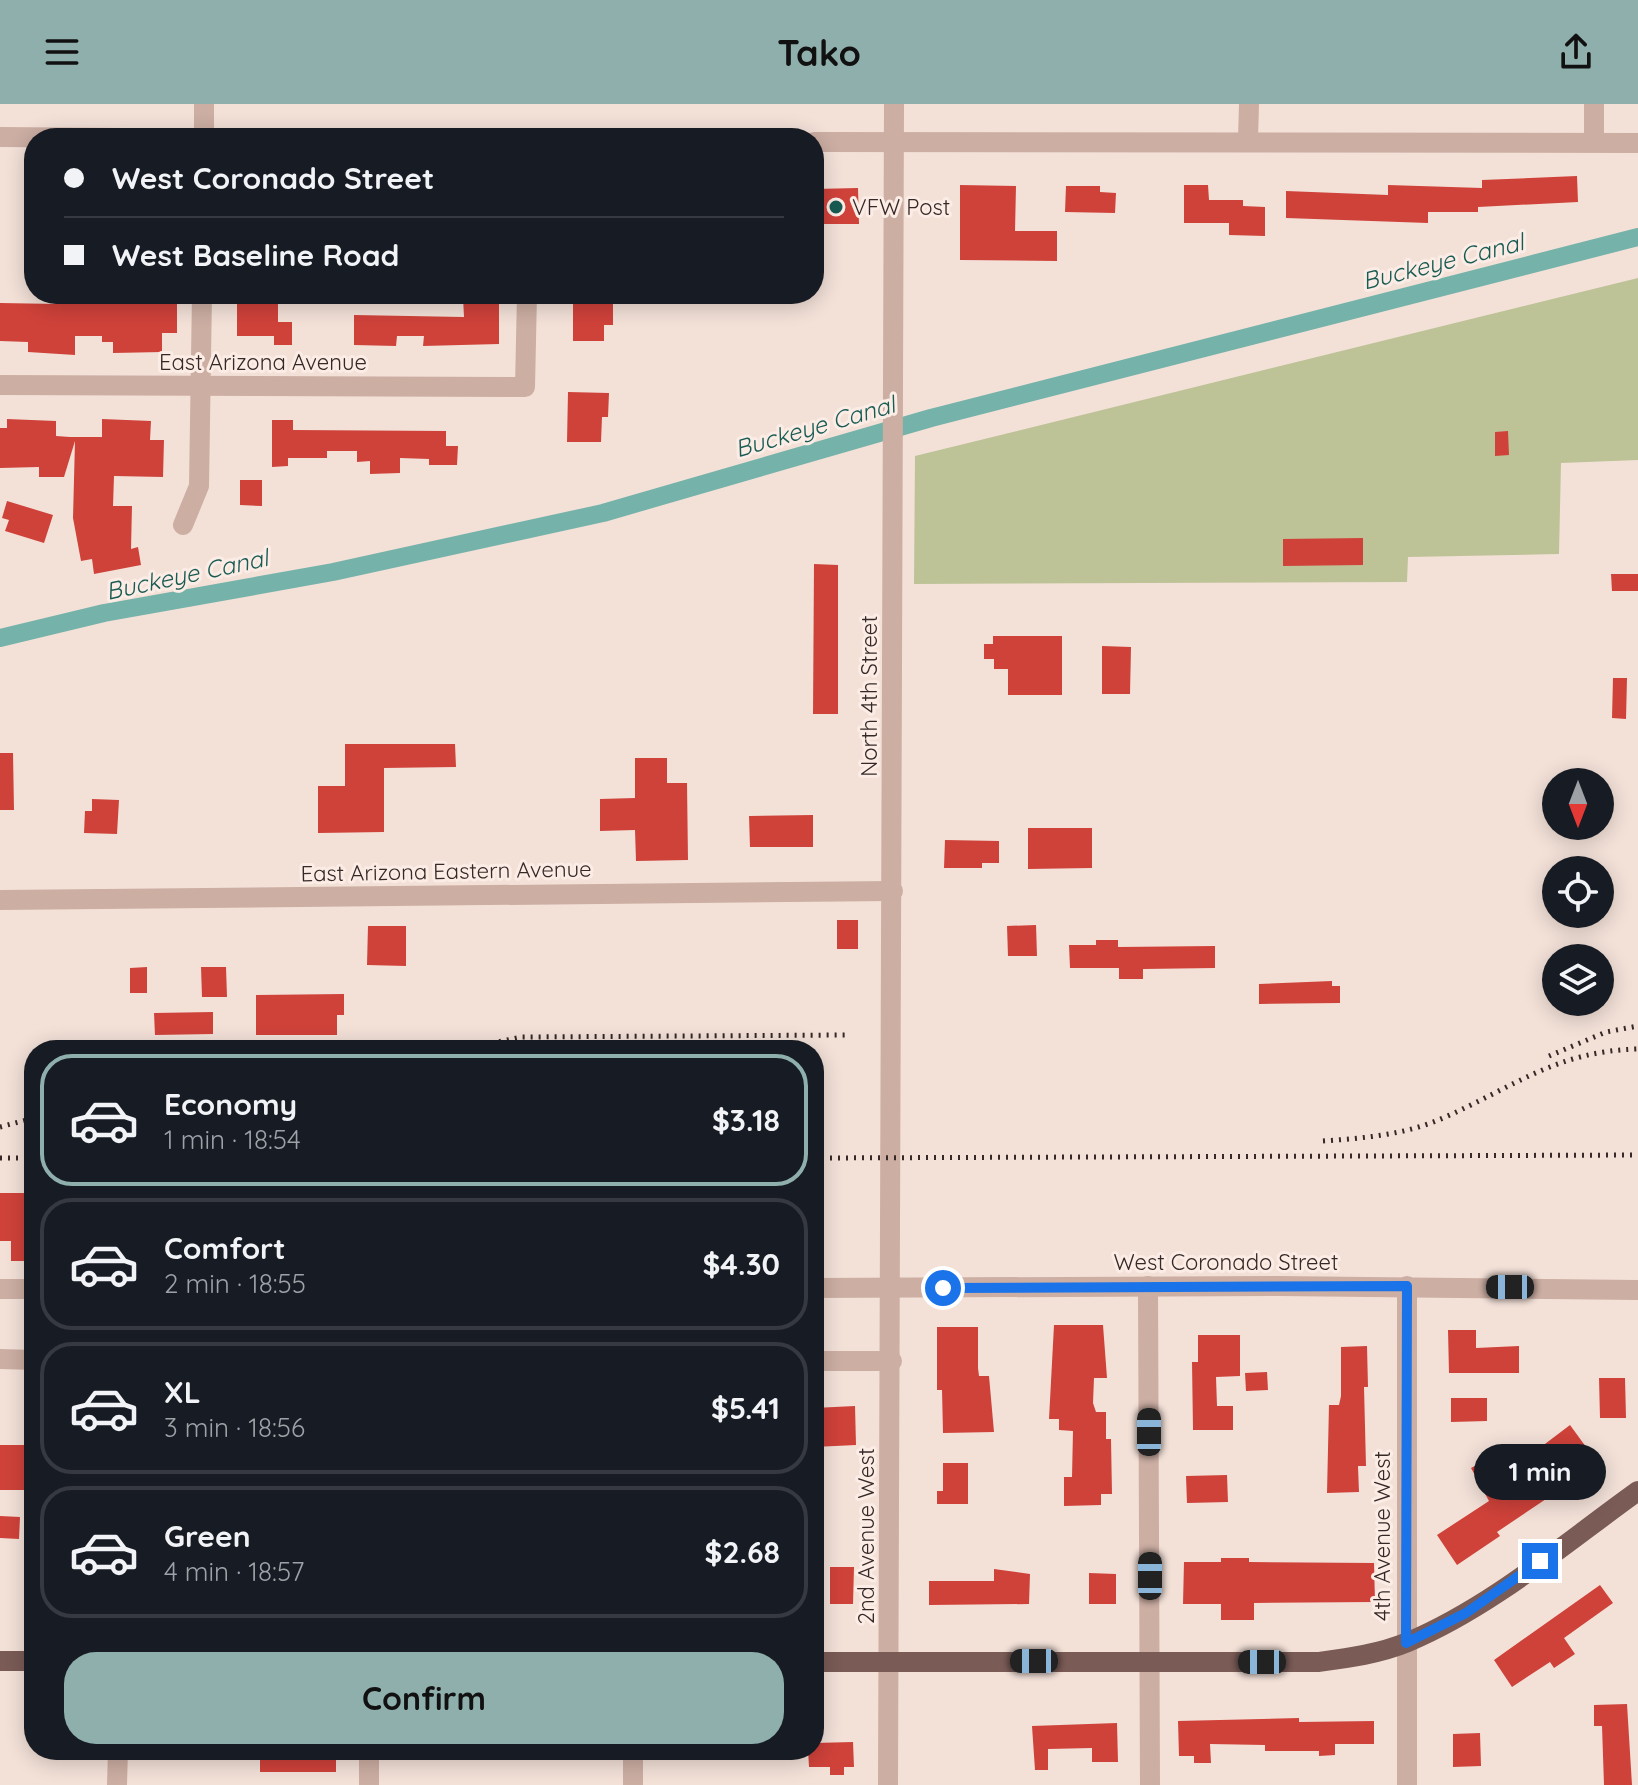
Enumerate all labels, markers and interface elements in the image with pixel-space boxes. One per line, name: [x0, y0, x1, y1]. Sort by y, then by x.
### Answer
icon: menu: [40, 30, 84, 74]
text: Tako: [777, 30, 861, 75]
icon: share: [1554, 30, 1598, 74]
text: West Coronado Street: [112, 159, 434, 197]
place label: VFW Post: [852, 193, 950, 221]
marker: VFW Post: [827, 198, 845, 216]
water label: Buckeye Canal: [1359, 226, 1529, 296]
text: West Baseline Road: [112, 236, 399, 274]
street label: East Arizona Avenue: [159, 348, 367, 376]
water label: Buckeye Canal: [731, 388, 901, 463]
water label: Buckeye Canal: [103, 542, 273, 606]
street label: North 4th Street: [855, 615, 883, 777]
north arrow: [1542, 768, 1614, 840]
map controls: [1542, 768, 1614, 1016]
street label: East Arizona Eastern Avenue: [300, 854, 592, 888]
button: locate: [1542, 856, 1614, 928]
button: layers: [1542, 944, 1614, 1016]
icon: car: [68, 1084, 140, 1156]
text: Economy: [164, 1085, 297, 1123]
text: $3.18: [712, 1101, 780, 1139]
text: 1 min · 18:54: [164, 1123, 301, 1156]
icon: car: [68, 1228, 140, 1300]
text: Comfort: [164, 1229, 285, 1267]
text: $4.30: [702, 1245, 780, 1283]
street label: West Coronado Street: [1114, 1248, 1338, 1276]
text: 2 min · 18:55: [164, 1267, 306, 1300]
route start: [925, 1270, 961, 1306]
car: [1486, 1275, 1534, 1299]
icon: car: [68, 1372, 140, 1444]
text: XL: [164, 1373, 201, 1411]
text: $5.41: [711, 1389, 780, 1427]
car: [1137, 1408, 1161, 1456]
text: 3 min · 18:56: [164, 1411, 305, 1444]
callout: 1 min: [1474, 1445, 1606, 1501]
street label: 2nd Avenue West: [852, 1448, 880, 1624]
street label: 4th Avenue West: [1368, 1451, 1396, 1621]
text: 1 min: [1509, 1455, 1572, 1488]
icon: car: [68, 1516, 140, 1588]
text: Green: [164, 1517, 251, 1555]
text: $2.68: [705, 1533, 780, 1571]
route end: [1522, 1543, 1558, 1579]
car: [1138, 1552, 1162, 1600]
text: 4 min · 18:57: [164, 1555, 304, 1588]
car: [1010, 1649, 1058, 1673]
car: [1238, 1650, 1286, 1674]
button: Confirm: [64, 1652, 784, 1744]

